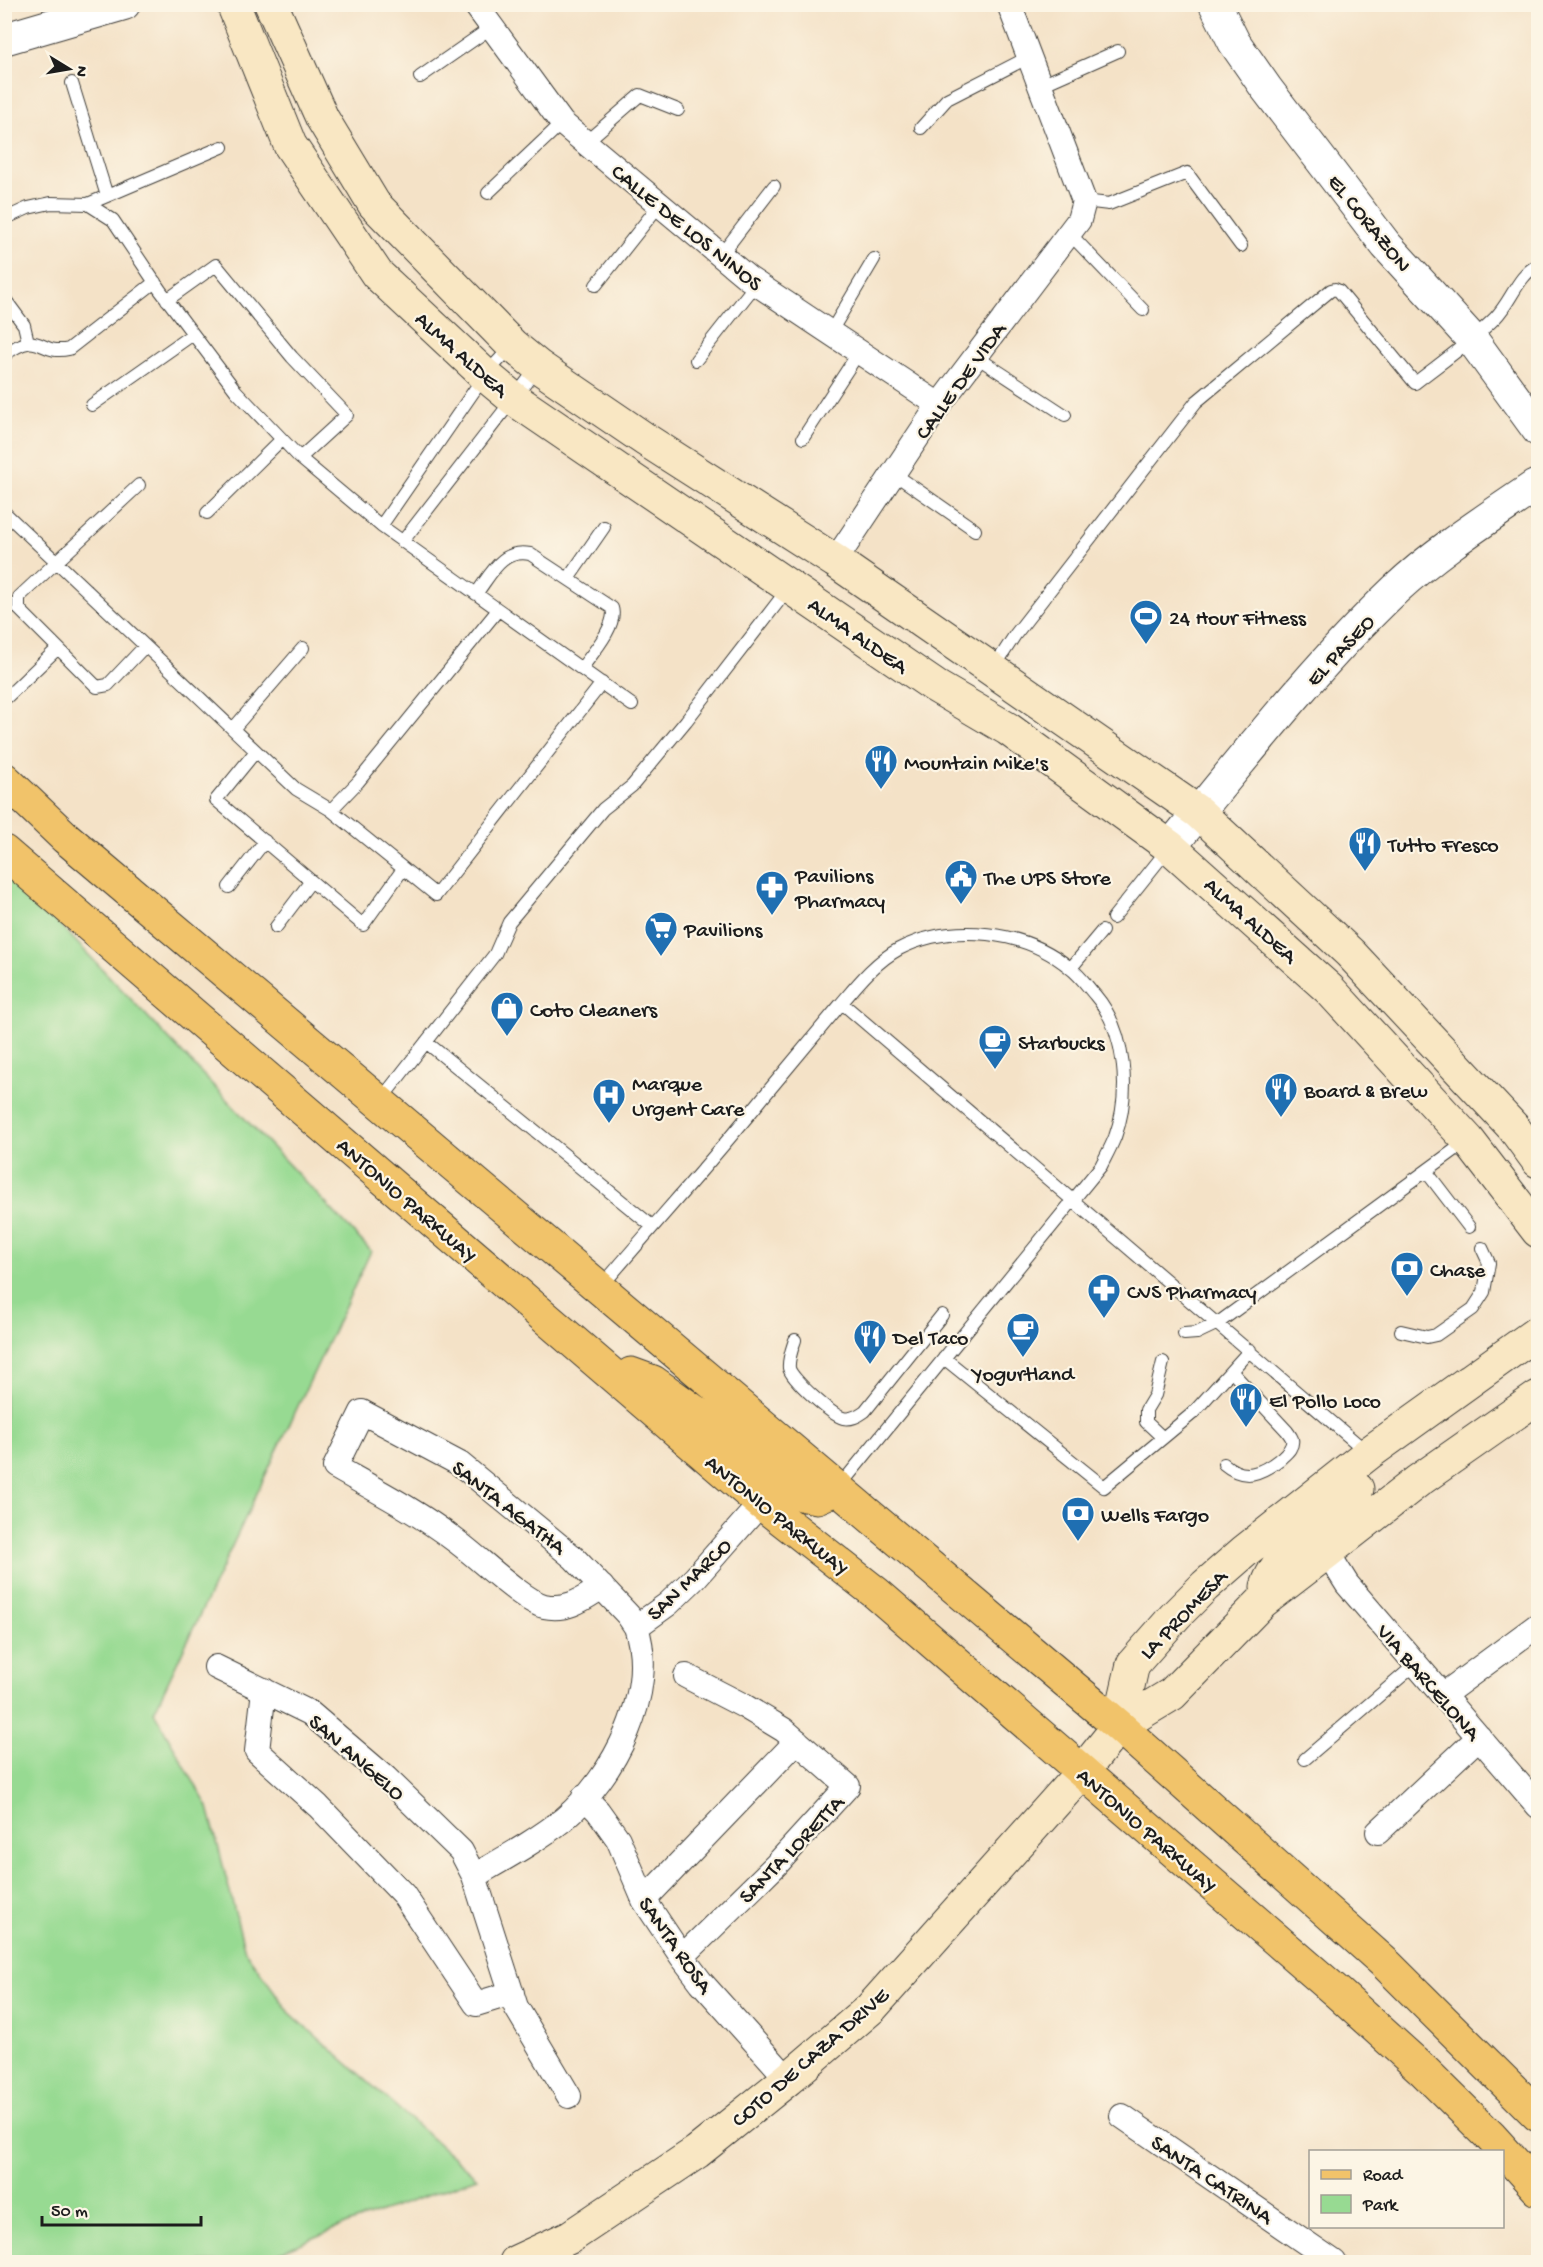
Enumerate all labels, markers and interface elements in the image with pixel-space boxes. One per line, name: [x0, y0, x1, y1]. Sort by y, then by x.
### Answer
north arrow: [39, 39, 99, 99]
text: N: [70, 64, 91, 79]
street label: CALLE DE LOS NINOS: [604, 160, 767, 299]
street label: EL CORAZON: [1321, 170, 1415, 279]
street label: ALMA ALDEA: [408, 307, 513, 405]
street label: CALLE DE VIDA: [911, 318, 1014, 446]
street label: ALMA ALDEA: [802, 593, 913, 682]
sports icon: 24 Hour Fitness: [1128, 598, 1164, 645]
place label: 24 Hour Fitness: [1169, 607, 1307, 633]
street label: EL PASEO: [1302, 610, 1382, 693]
restaurant icon: Mountain Mike's: [863, 743, 899, 790]
place label: Mountain Mike's: [904, 752, 1049, 778]
restaurant icon: Tutto Fresco: [1347, 825, 1383, 872]
place label: Tutto Fresco: [1386, 834, 1499, 860]
public building icon: The UPS Store: [943, 858, 979, 905]
place label: Pavilions Pharmacy: [794, 865, 885, 916]
place label: The UPS Store: [982, 867, 1111, 893]
pharmacy icon: Pavilions Pharmacy: [754, 869, 790, 916]
street label: ALMA ALDEA: [1197, 873, 1302, 971]
supermarket icon: Pavilions: [643, 910, 679, 957]
place label: Pavilions: [683, 919, 763, 945]
shop icon: Coto Cleaners: [489, 990, 525, 1037]
place label: Coto Cleaners: [530, 999, 658, 1025]
cafe icon: Starbucks: [977, 1023, 1013, 1070]
place label: Starbucks: [1018, 1032, 1105, 1058]
restaurant icon: Board & Brew: [1263, 1071, 1299, 1118]
place label: Marque Urgent Care: [632, 1073, 745, 1124]
hospital icon: Marque Urgent Care: [591, 1077, 627, 1124]
place label: Board & Brew: [1303, 1080, 1428, 1106]
street label: ANTONIO PARKWAY: [330, 1134, 481, 1270]
bank icon: Chase: [1389, 1250, 1425, 1297]
place label: Chase: [1430, 1259, 1486, 1285]
pharmacy icon: CVS Pharmacy: [1086, 1272, 1122, 1319]
place label: CVS Pharmacy: [1127, 1281, 1257, 1307]
cafe icon: Yogurtland: [1005, 1311, 1041, 1358]
restaurant icon: Del Taco: [852, 1318, 888, 1365]
place label: Del Taco: [891, 1327, 968, 1353]
place label: Yogurtland: [970, 1363, 1076, 1389]
restaurant icon: El Pollo Loco: [1228, 1381, 1264, 1428]
place label: El Pollo Loco: [1269, 1390, 1381, 1416]
street label: ANTONIO PARKWAY: [698, 1451, 853, 1583]
street label: SANTA AGATHA: [445, 1456, 571, 1563]
bank icon: Wells Fargo: [1060, 1495, 1096, 1542]
place label: Wells Fargo: [1101, 1504, 1209, 1530]
street label: SAN MARCO: [643, 1534, 739, 1628]
street label: LA PROMESA: [1135, 1565, 1235, 1666]
street label: VIA BARCELONA: [1369, 1619, 1485, 1748]
street label: SAN ANGELO: [302, 1710, 409, 1808]
street label: ANTONIO PARKWAY: [1070, 1764, 1221, 1900]
street label: SANTA LORETTA: [735, 1790, 852, 1910]
street label: SANTA ROSA: [631, 1893, 717, 2001]
street label: COTO DE CAZA DRIVE: [728, 1983, 897, 2134]
street label: SANTA CATRINA: [1145, 2131, 1278, 2232]
legend: [1309, 2150, 1504, 2228]
text: Road: [1363, 2166, 1404, 2187]
scale bar: [42, 2189, 201, 2227]
text: Park: [1362, 2196, 1399, 2217]
text: 50 m: [51, 2202, 88, 2223]

